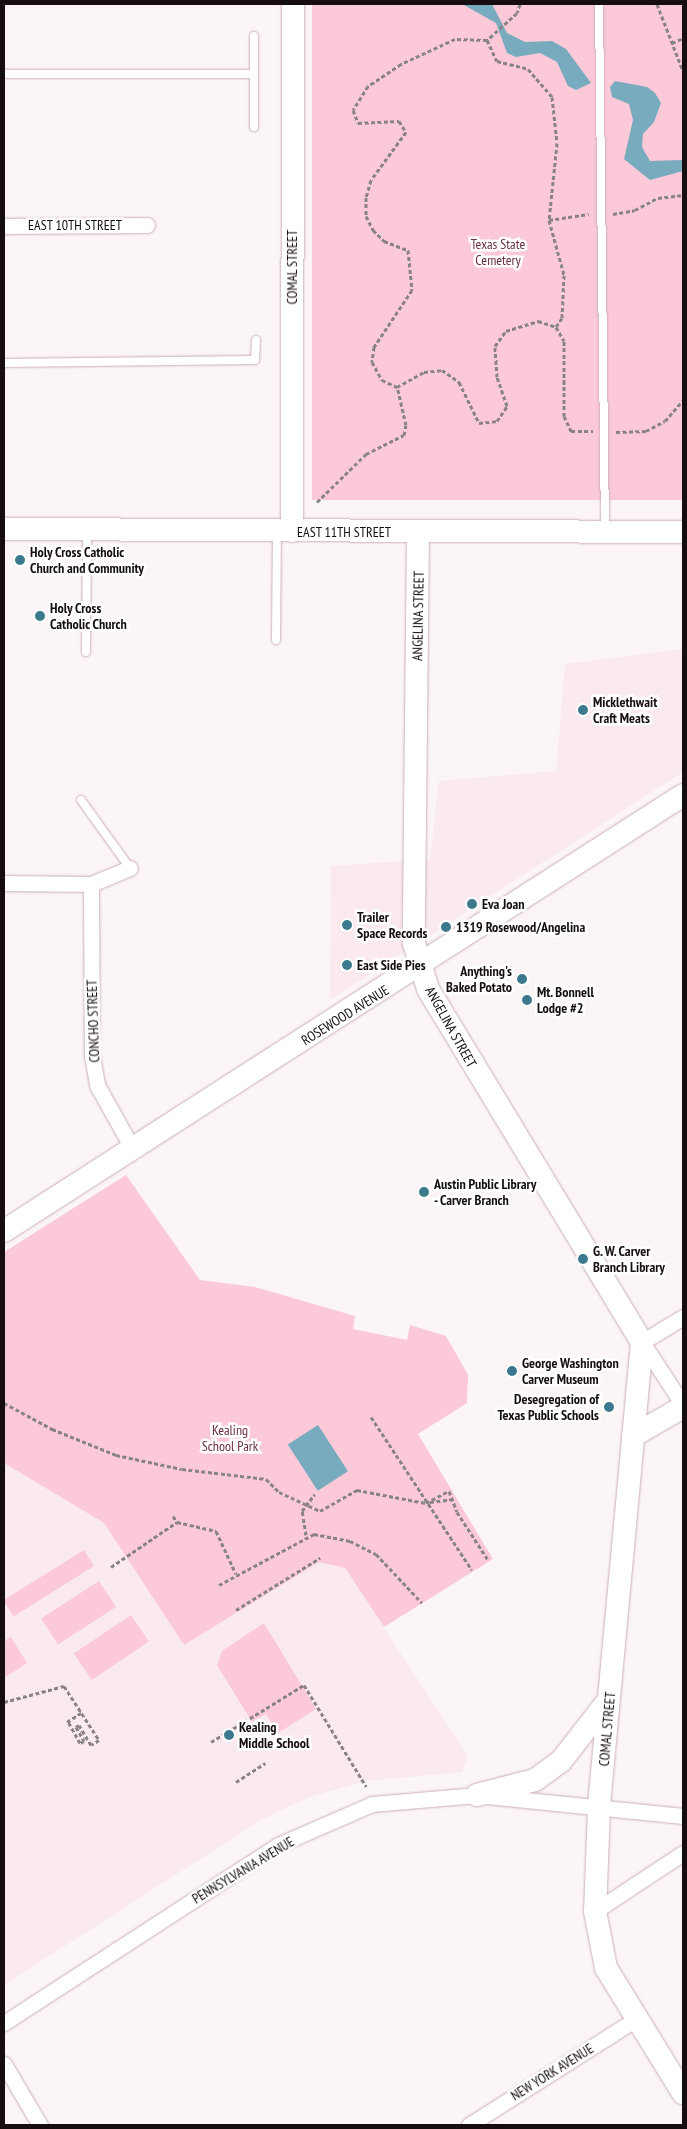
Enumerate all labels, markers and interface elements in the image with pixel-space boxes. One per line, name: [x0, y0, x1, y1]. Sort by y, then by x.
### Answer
street label: EAST 10TH STREET: [28, 217, 122, 233]
street label: COMAL STREET: [284, 229, 300, 305]
park label: Texas State Cemetery: [471, 236, 525, 268]
street label: EAST 11TH STREET: [297, 524, 391, 540]
place label: Holy Cross Catholic Church and Community: [30, 544, 144, 576]
marker: Holy Cross Catholic Church and Community: [14, 554, 26, 566]
street label: ANGELINA STREET: [409, 571, 427, 661]
place label: Holy Cross Catholic Church: [50, 600, 127, 632]
marker: Holy Cross Catholic Church: [34, 610, 46, 622]
place label: Micklethwait Craft Meats: [593, 694, 657, 726]
marker: Micklethwait Craft Meats: [577, 704, 589, 716]
place label: Eva Joan: [482, 896, 525, 912]
marker: Eva Joan: [466, 898, 478, 910]
place label: Trailer Space Records: [357, 909, 427, 942]
marker: Trailer Space Records: [341, 919, 353, 931]
place label: 1319 Rosewood/Angelina: [456, 919, 585, 935]
marker: 1319 Rosewood/Angelina: [440, 921, 452, 933]
place label: East Side Pies: [357, 957, 426, 973]
marker: East Side Pies: [341, 959, 353, 971]
place label: Anything's Baked Potato: [446, 963, 512, 996]
marker: Anything's Baked Potato: [516, 973, 528, 985]
street label: CONCHO STREET: [83, 979, 103, 1063]
street label: ROSEWOOD AVENUE: [298, 981, 392, 1049]
street label: ANGELINA STREET: [422, 983, 480, 1071]
place label: Mt. Bonnell Lodge #2: [537, 984, 595, 1016]
marker: Mt. Bonnell Lodge #2: [521, 994, 533, 1006]
place label: Austin Public Library - Carver Branch: [434, 1176, 537, 1208]
marker: Austin Public Library - Carver Branch: [418, 1186, 430, 1198]
place label: G. W. Carver Branch Library: [593, 1243, 665, 1276]
marker: G. W. Carver Branch Library: [577, 1253, 589, 1265]
place label: George Washington Carver Museum: [522, 1355, 619, 1388]
marker: George Washington Carver Museum: [506, 1365, 518, 1377]
place label: Desegregation of Texas Public Schools: [497, 1391, 599, 1424]
marker: Desegregation of Texas Public Schools: [603, 1401, 615, 1413]
park label: Kealing School Park: [202, 1422, 258, 1454]
street label: COMAL STREET: [595, 1691, 619, 1767]
place label: Kealing Middle School: [239, 1719, 309, 1751]
marker: Kealing Middle School: [223, 1729, 235, 1741]
street label: PENNSYLVANIA AVENUE: [189, 1833, 297, 1907]
street label: NEW YORK AVENUE: [507, 2040, 597, 2104]

